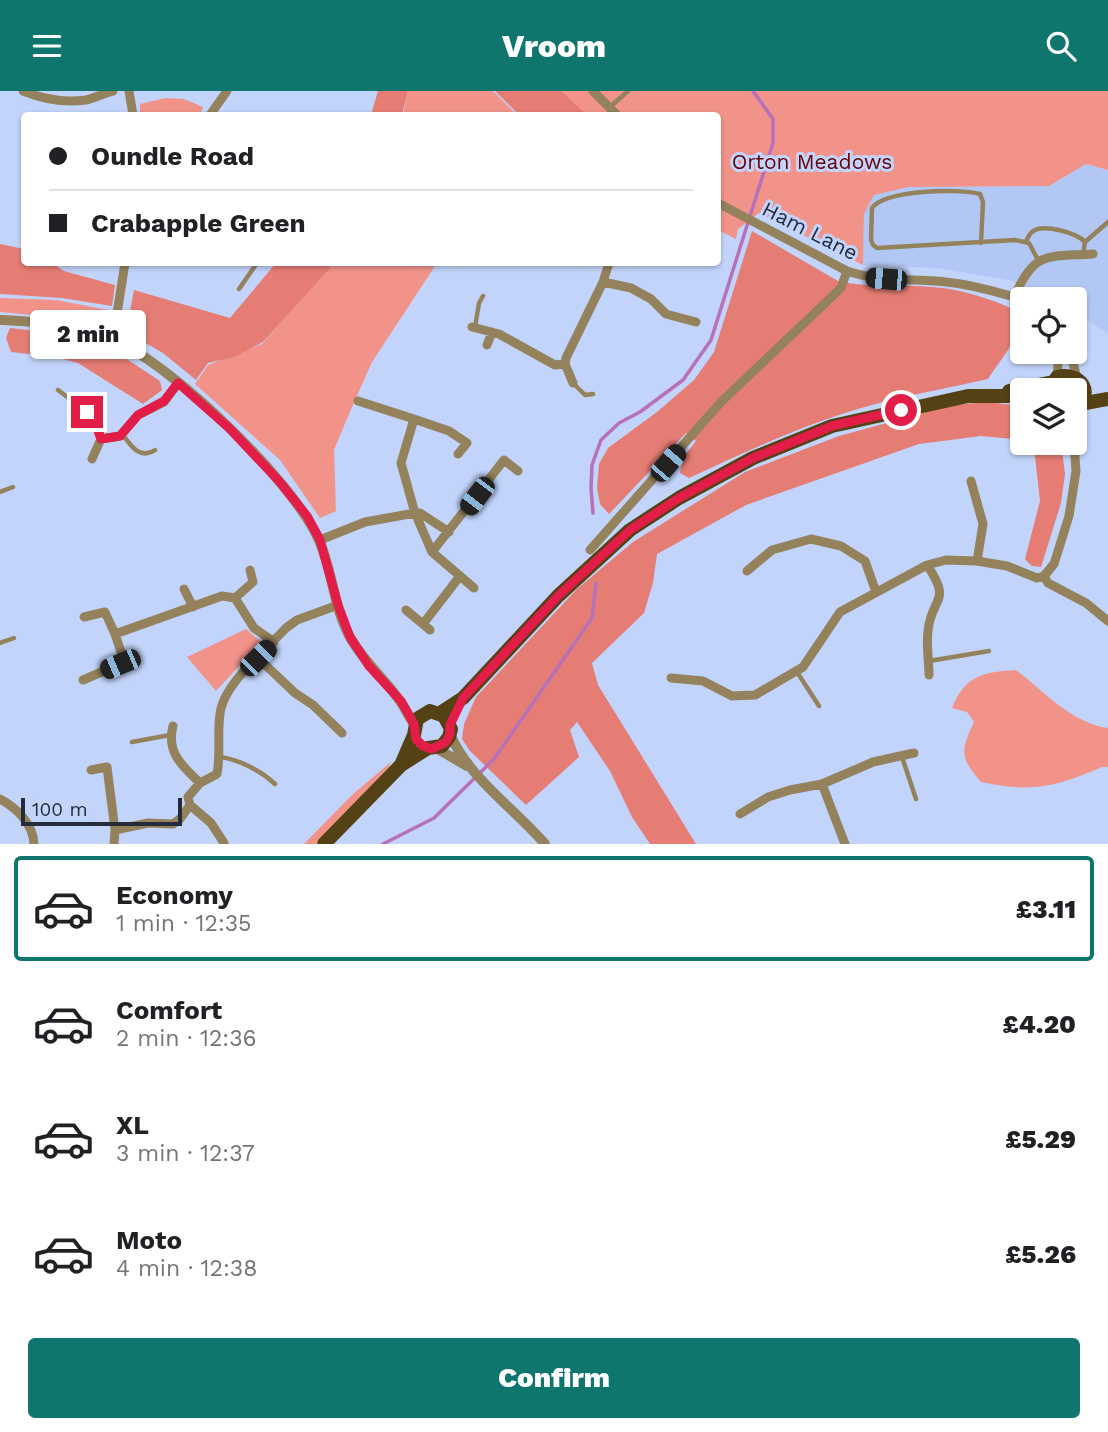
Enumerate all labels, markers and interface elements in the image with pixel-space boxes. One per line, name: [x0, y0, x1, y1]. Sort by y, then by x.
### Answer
icon: menu: [28, 27, 66, 65]
text: Vroom: [502, 27, 606, 65]
icon: search: [1042, 27, 1080, 65]
text: Oundle Road: [91, 141, 254, 171]
park label: Orton Meadows: [732, 149, 892, 174]
street label: Ham Lane: [758, 196, 862, 265]
text: Crabapple Green: [91, 208, 306, 238]
car: [865, 267, 908, 291]
map controls: [1010, 287, 1087, 455]
button: locate: [1010, 287, 1087, 364]
callout: 2 min: [29, 310, 145, 359]
text: 2 min: [57, 321, 119, 348]
button: layers: [1010, 378, 1087, 455]
route start: [885, 394, 917, 426]
route end: [71, 396, 103, 428]
car: [647, 440, 690, 486]
car: [456, 473, 499, 519]
car: [236, 636, 281, 680]
car: [97, 646, 144, 682]
scale bar: [21, 795, 182, 827]
text: 100 m: [32, 798, 88, 821]
icon: car: [32, 877, 95, 940]
text: Economy: [116, 880, 233, 910]
text: £3.11: [1016, 894, 1076, 924]
text: 1 min · 12:35: [116, 910, 252, 937]
icon: car: [32, 992, 95, 1055]
text: Comfort: [116, 995, 222, 1025]
text: £4.20: [1002, 1009, 1076, 1039]
text: 2 min · 12:36: [116, 1025, 257, 1052]
icon: car: [32, 1107, 95, 1170]
text: XL: [116, 1110, 149, 1140]
text: £5.29: [1005, 1124, 1076, 1154]
text: 3 min · 12:37: [116, 1140, 255, 1167]
icon: car: [32, 1222, 95, 1285]
text: Moto: [116, 1225, 182, 1255]
text: £5.26: [1005, 1239, 1076, 1269]
text: 4 min · 12:38: [116, 1255, 257, 1282]
button: Confirm: [28, 1338, 1080, 1418]

